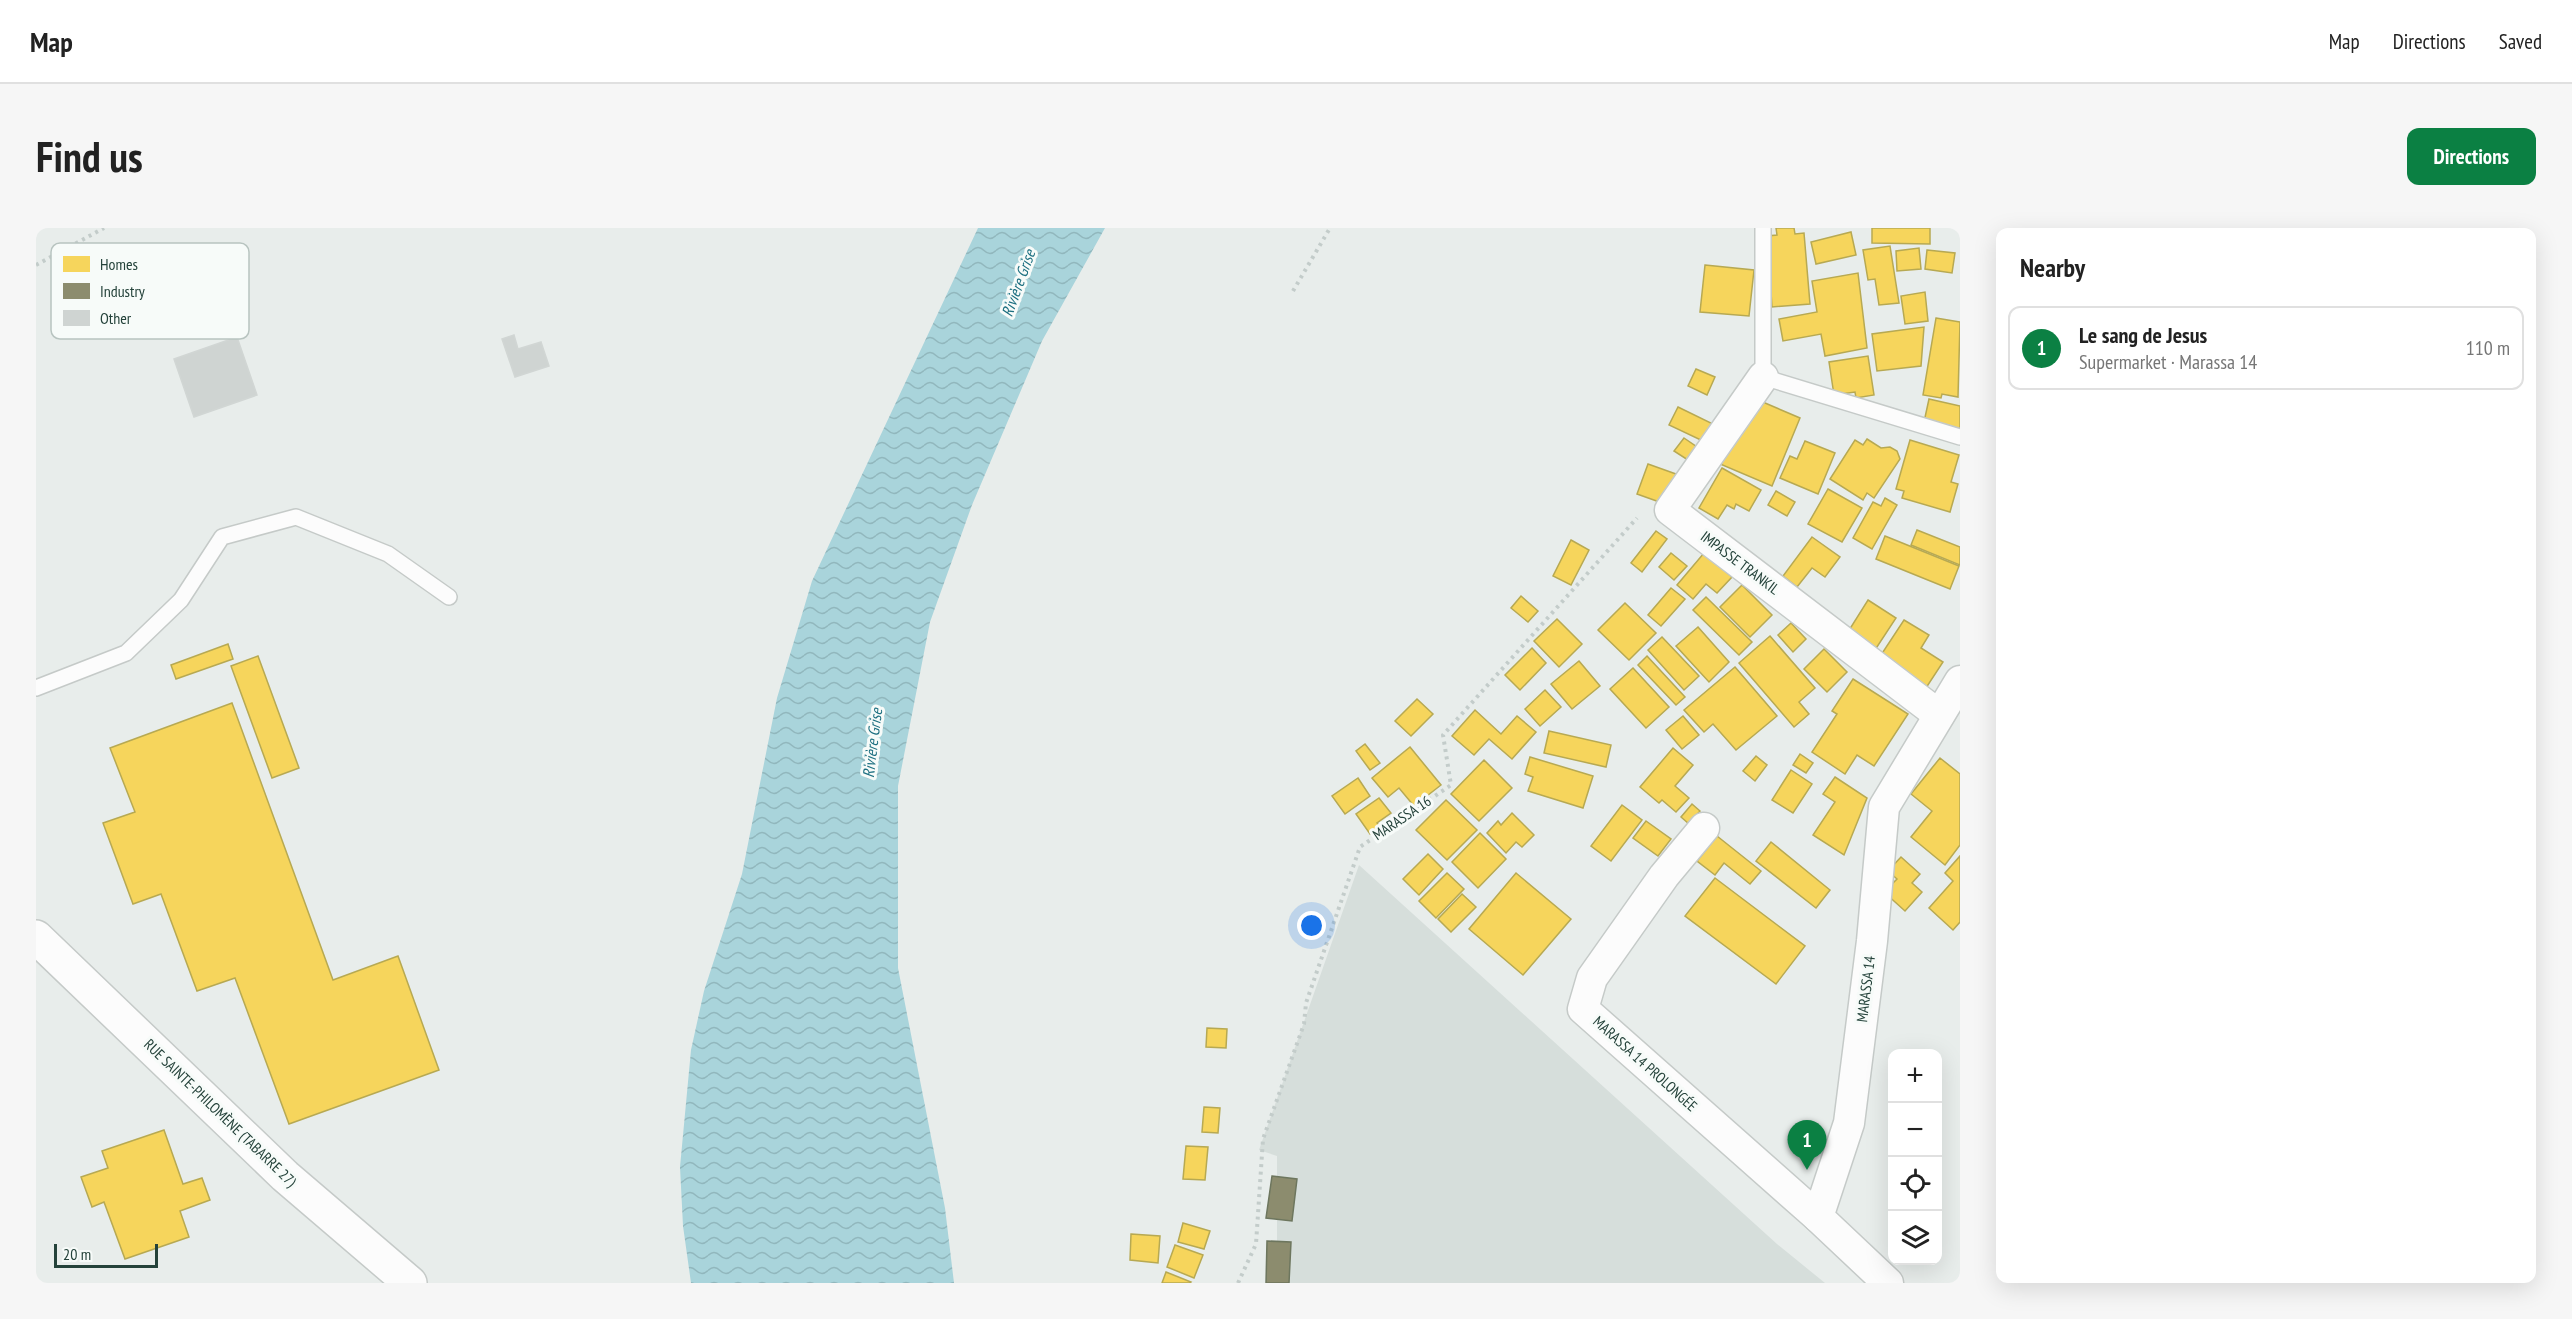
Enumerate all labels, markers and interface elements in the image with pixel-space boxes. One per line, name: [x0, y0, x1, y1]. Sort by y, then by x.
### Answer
text: Map: [30, 23, 73, 60]
text: Map: [2329, 28, 2360, 55]
text: Directions: [2393, 28, 2466, 55]
text: Saved: [2499, 28, 2542, 55]
button: Directions: [2407, 128, 2536, 185]
text: Find us: [36, 129, 143, 184]
legend: [51, 243, 249, 339]
water label: Rivière Grise: [997, 246, 1040, 319]
text: Nearby: [2020, 251, 2085, 284]
text: Homes: [100, 254, 138, 274]
text: Industry: [100, 281, 145, 301]
text: Other: [100, 308, 132, 328]
text: Le sang de Jesus: [2079, 321, 2207, 349]
text: 1: [2037, 335, 2046, 361]
text: 110 m: [2466, 335, 2510, 361]
text: Supermarket · Marassa 14: [2079, 349, 2257, 375]
street label: IMPASSE TRANKIL: [1697, 527, 1784, 599]
water label: Rivière Grise: [858, 706, 886, 779]
street label: MARASSA 16: [1369, 791, 1435, 844]
your location: [1297, 911, 1326, 940]
street label: MARASSA 14: [1852, 954, 1879, 1023]
street label: MARASSA 14 PROLONGÉE: [1589, 1012, 1701, 1115]
street label: RUE SAINTE-PHILOMÈNE (TABARRE 27): [140, 1035, 301, 1191]
map controls: [1888, 1049, 1942, 1265]
button: +: [1888, 1049, 1942, 1103]
button: −: [1888, 1103, 1942, 1157]
pin: 1: [1788, 1120, 1826, 1170]
button: locate: [1888, 1157, 1942, 1211]
button: layers: [1888, 1211, 1942, 1265]
scale bar: [54, 1241, 158, 1268]
text: 20 m: [63, 1244, 91, 1264]

